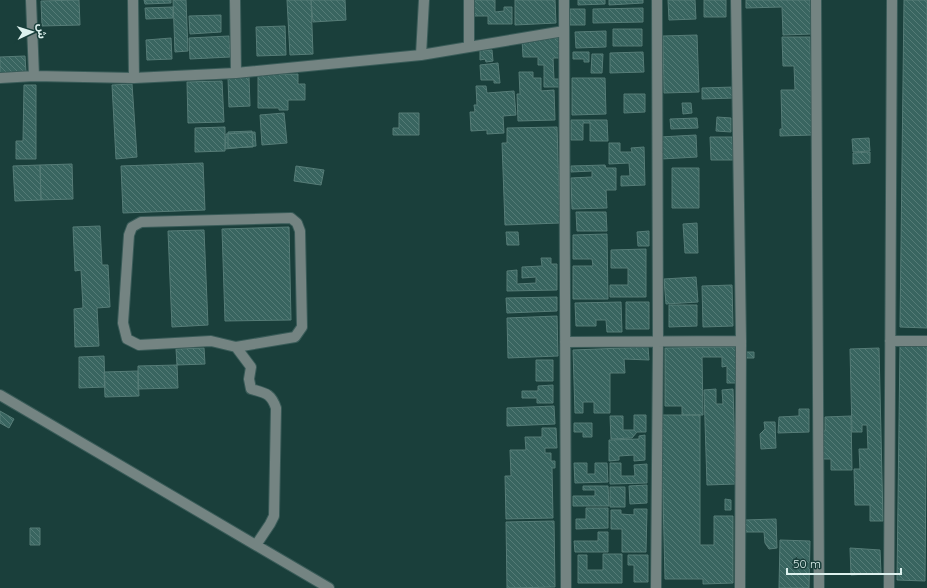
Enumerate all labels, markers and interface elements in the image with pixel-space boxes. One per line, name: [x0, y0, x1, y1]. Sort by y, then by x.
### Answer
north arrow: [12, 12, 52, 52]
text: ش: [34, 23, 49, 39]
scale bar: [787, 550, 901, 576]
text: 50 m: [793, 556, 821, 571]

